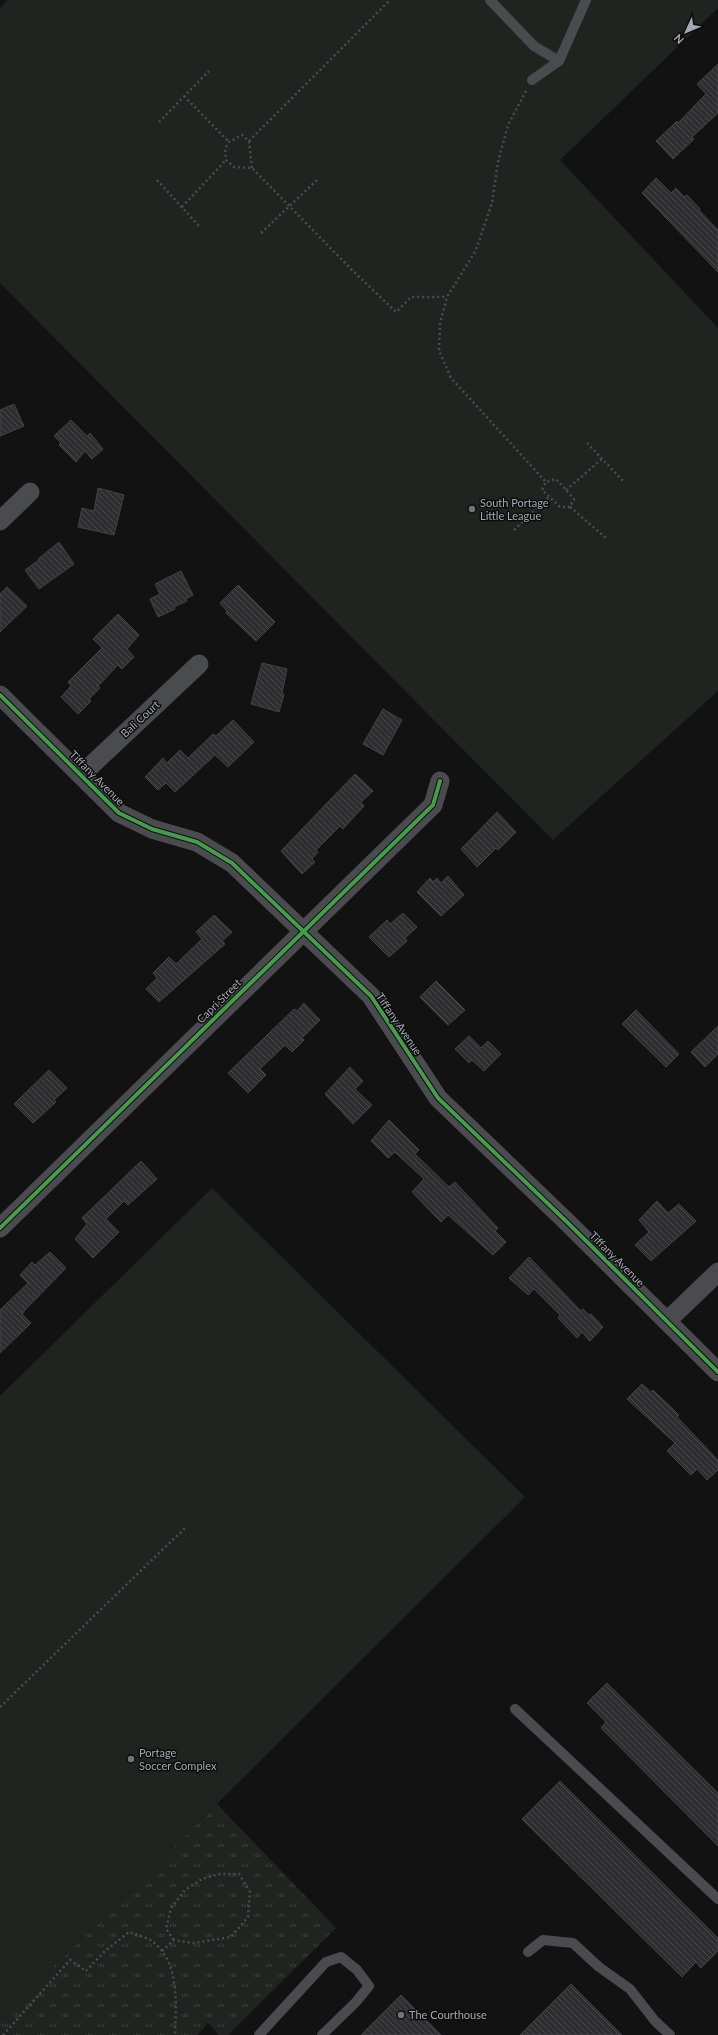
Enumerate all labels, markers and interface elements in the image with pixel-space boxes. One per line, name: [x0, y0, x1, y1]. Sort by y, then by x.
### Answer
north arrow: [666, 12, 706, 52]
text: N: [671, 32, 686, 47]
place label: South Portage Little League: [480, 496, 549, 522]
marker: South Portage Little League: [467, 504, 477, 514]
street label: Bali Court: [118, 697, 162, 740]
street label: Tiffany Avenue: [67, 748, 128, 808]
street label: Capri Street: [194, 976, 244, 1026]
street label: Tiffany Avenue: [374, 990, 425, 1057]
street label: Tiffany Avenue: [587, 1229, 648, 1289]
place label: Portage Soccer Complex: [139, 1746, 217, 1772]
marker: Portage Soccer Complex: [126, 1754, 136, 1764]
place label: The Courthouse: [409, 2008, 487, 2021]
marker: The Courthouse: [396, 2010, 406, 2020]

